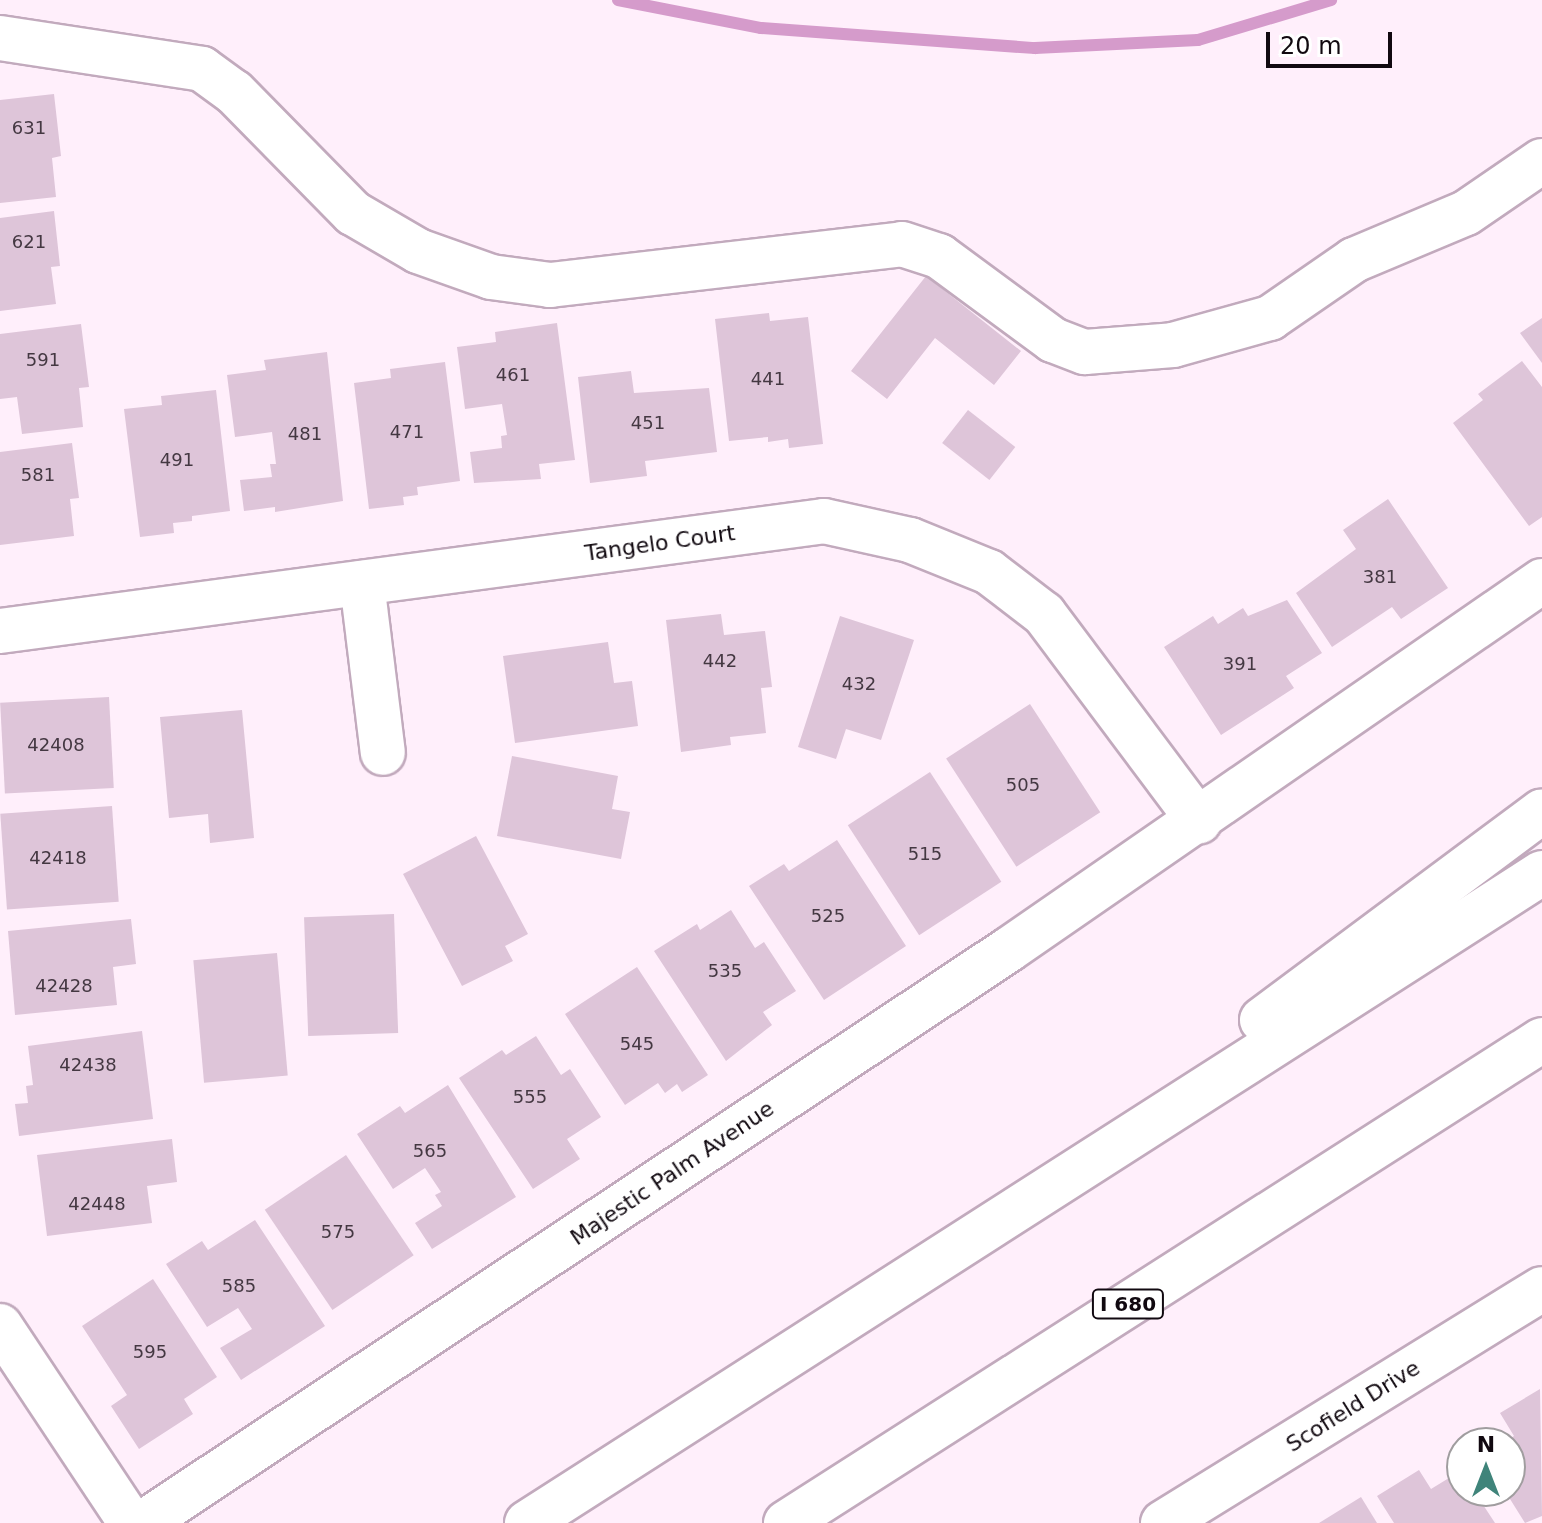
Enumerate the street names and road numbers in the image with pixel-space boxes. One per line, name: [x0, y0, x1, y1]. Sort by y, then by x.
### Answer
street label: Tangelo Court: [583, 519, 737, 567]
street label: Majestic Palm Avenue: [565, 1095, 779, 1251]
road number: I 680: [1090, 1288, 1166, 1320]
street label: Scofield Drive: [1281, 1354, 1425, 1458]

